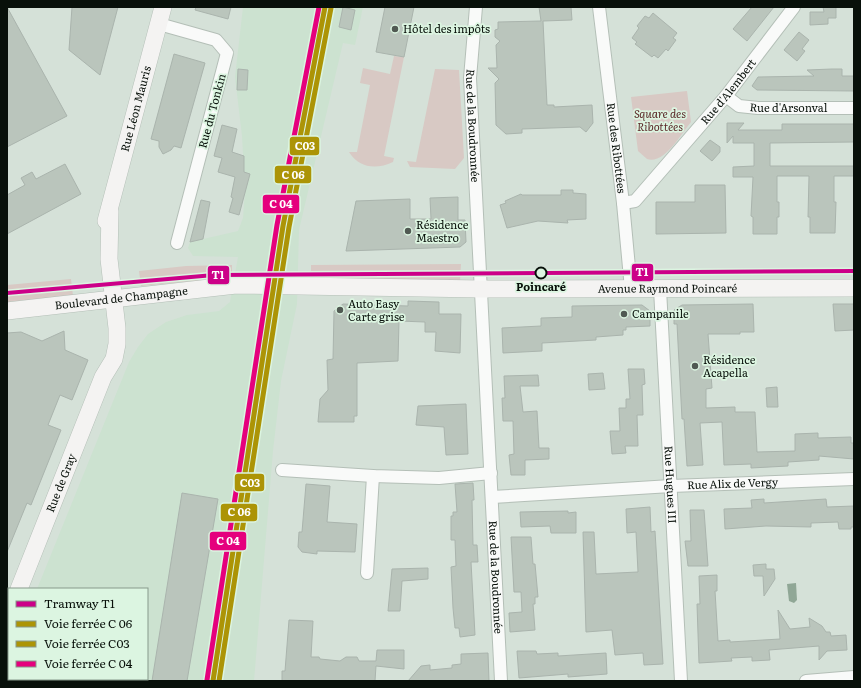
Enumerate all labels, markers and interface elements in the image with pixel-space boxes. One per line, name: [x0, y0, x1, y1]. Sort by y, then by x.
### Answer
place label: Hôtel des impôts: [403, 20, 490, 36]
marker: Hôtel des impôts: [390, 24, 400, 34]
street label: Rue d'Alembert: [696, 54, 759, 127]
street label: Rue Léon Mauris: [116, 64, 154, 153]
street label: Rue de la Boudronnée: [463, 68, 484, 183]
street label: Rue du Tonkin: [193, 72, 229, 150]
street label: Rue d'Arsonval: [749, 98, 828, 115]
street label: Rue des Ribottées: [604, 102, 631, 194]
park label: Square des Ribottées: [634, 105, 686, 134]
line badge: C03: [289, 136, 320, 156]
text: C03: [295, 137, 315, 153]
line badge: C 06: [274, 165, 312, 184]
text: C 06: [281, 166, 305, 182]
line badge: C 04: [262, 194, 300, 214]
text: C 04: [269, 195, 293, 211]
place label: Résidence Maestro: [416, 216, 469, 245]
marker: Résidence Maestro: [403, 226, 413, 236]
line badge: T1: [631, 263, 654, 282]
text: T1: [636, 263, 649, 279]
line badge: T1: [207, 265, 230, 285]
text: T1: [212, 266, 225, 282]
marker: Poincaré: [534, 266, 548, 280]
place label: Poincaré: [516, 278, 566, 294]
street label: Avenue Raymond Poincaré: [598, 279, 738, 296]
street label: Boulevard de Champagne: [54, 282, 189, 313]
place label: Auto Easy Carte grise: [348, 295, 405, 324]
marker: Auto Easy Carte grise: [335, 305, 345, 315]
place label: Campanile: [632, 305, 689, 321]
marker: Campanile: [619, 309, 629, 319]
place label: Résidence Acapella: [703, 351, 756, 380]
marker: Résidence Acapella: [690, 361, 700, 371]
street label: Rue Hugues III: [661, 445, 682, 524]
street label: Rue de Gray: [41, 450, 79, 514]
line badge: C03: [234, 473, 265, 492]
street label: Rue Alix de Vergy: [687, 473, 779, 492]
text: C03: [240, 474, 260, 490]
line badge: C 06: [220, 503, 258, 522]
text: C 06: [227, 503, 251, 519]
street label: Rue de la Boudronnée: [486, 520, 508, 634]
line badge: C 04: [209, 531, 247, 551]
text: C 04: [216, 532, 240, 548]
legend: [8, 588, 148, 680]
text: Tramway T1: [44, 594, 115, 612]
text: Voie ferrée C 06: [44, 614, 133, 632]
text: Voie ferrée C03: [44, 634, 130, 652]
text: Voie ferrée C 04: [44, 654, 133, 672]

